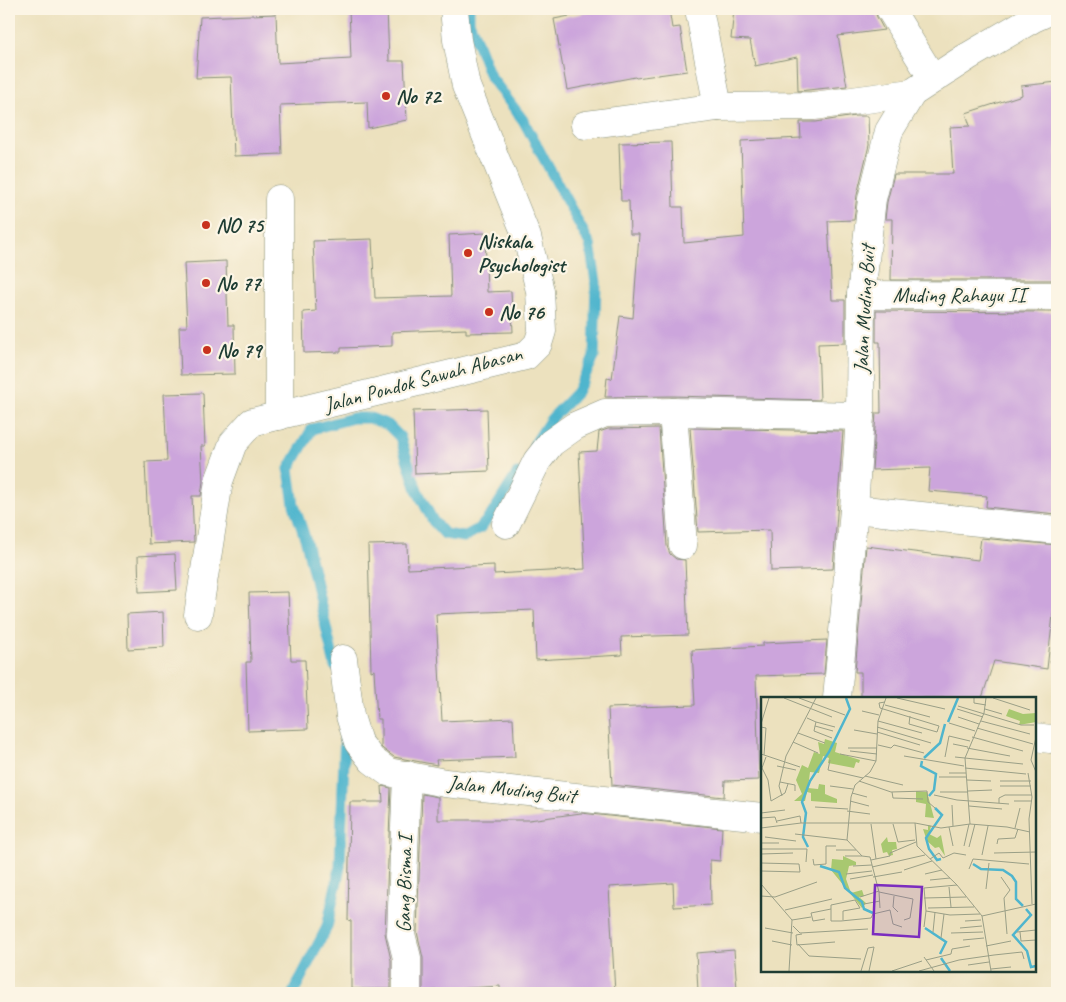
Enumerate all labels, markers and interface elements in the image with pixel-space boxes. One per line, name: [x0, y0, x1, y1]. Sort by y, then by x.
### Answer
place label: No 72: [396, 83, 443, 109]
marker: No 72: [380, 90, 392, 102]
place label: NO 75: [216, 212, 265, 238]
marker: NO 75: [200, 219, 212, 231]
place label: Niskala Psychologist: [478, 228, 568, 279]
street label: Jalan Muding Buit: [848, 241, 881, 375]
marker: Niskala Psychologist: [462, 247, 474, 259]
place label: No 77: [216, 270, 263, 296]
marker: No 77: [200, 277, 212, 289]
street label: Muding Rahayu II: [893, 282, 1030, 308]
place label: No 76: [499, 299, 546, 325]
marker: No 76: [483, 306, 495, 318]
place label: No 79: [217, 337, 264, 363]
street label: Jalan Pondok Sawah Abasan: [320, 340, 525, 418]
marker: No 79: [201, 344, 213, 356]
inset map: [761, 697, 1036, 972]
street label: Jalan Muding Buit: [446, 769, 580, 809]
street label: Gang Bisma I: [390, 831, 418, 933]

